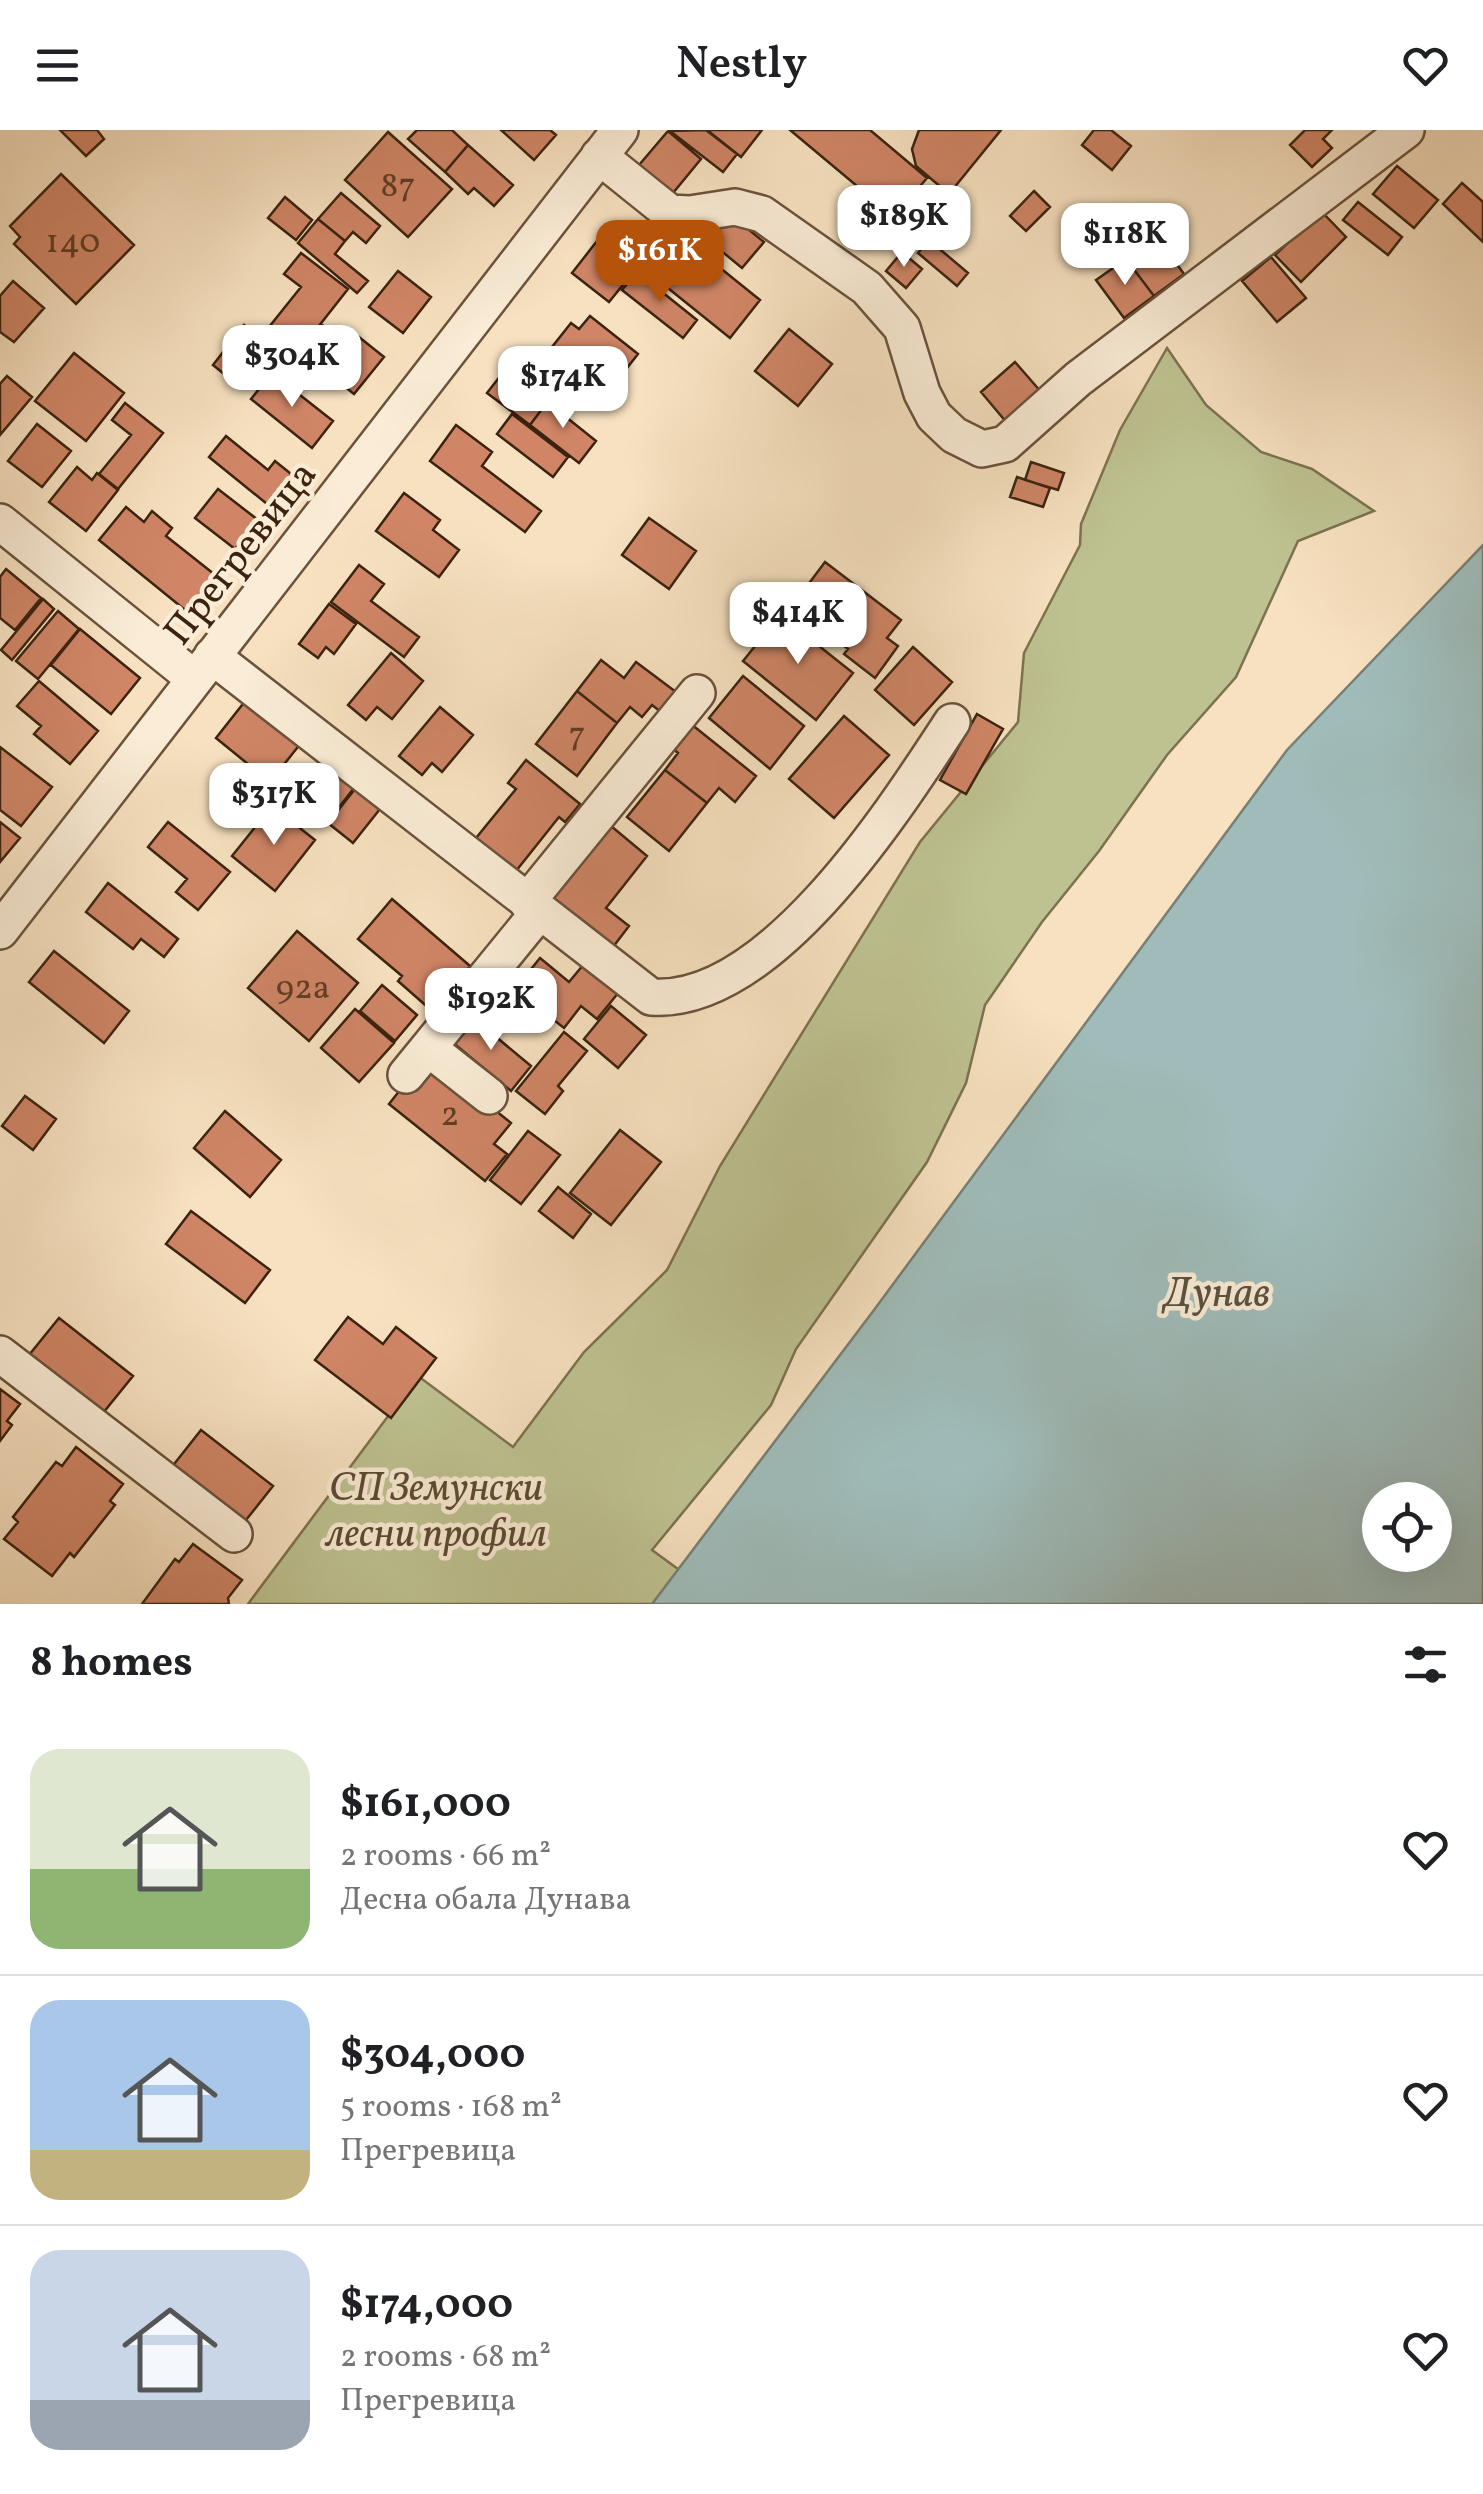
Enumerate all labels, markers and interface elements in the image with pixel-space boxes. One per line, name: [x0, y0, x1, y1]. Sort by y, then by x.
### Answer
text: Nestly: [676, 34, 807, 97]
icon: menu: [30, 38, 85, 93]
icon: heart: [1398, 38, 1453, 93]
house number: 87: [381, 163, 415, 211]
pin: $189K: [834, 185, 974, 270]
text: $189K: [860, 195, 949, 239]
pin: $118K: [1055, 203, 1195, 288]
text: $118K: [1083, 213, 1167, 257]
house number: 140: [46, 219, 100, 267]
pin: $161K: [590, 220, 730, 305]
text: $161K: [618, 230, 702, 274]
pin: $304K: [222, 325, 362, 410]
text: $304K: [244, 335, 340, 379]
pin: $174K: [493, 346, 633, 431]
text: $174K: [520, 356, 606, 400]
street label: Прегревица: [152, 450, 332, 658]
pin: $414K: [728, 582, 868, 667]
text: $414K: [752, 592, 844, 636]
house number: 7: [569, 712, 585, 760]
pin: $317K: [204, 763, 344, 848]
text: $317K: [231, 773, 317, 817]
house number: 92a: [276, 965, 330, 1013]
pin: $192K: [421, 968, 561, 1053]
text: $192K: [447, 978, 535, 1022]
house number: 2: [441, 1092, 459, 1140]
water label: Дунав: [1161, 1266, 1270, 1325]
park label: СП Земунски лесни профил: [324, 1462, 547, 1564]
map controls: [1362, 1482, 1452, 1572]
button: locate: [1362, 1482, 1452, 1572]
text: 8 homes: [30, 1635, 193, 1694]
icon: filters: [1398, 1637, 1453, 1692]
text: $161,000: [340, 1776, 511, 1835]
icon: home: [110, 1789, 230, 1909]
icon: heart: [1398, 1822, 1453, 1877]
text: 2 rooms · 66 m²: [340, 1835, 551, 1879]
text: Десна обала Дунава: [340, 1879, 631, 1923]
text: $304,000: [340, 2027, 525, 2086]
icon: home: [110, 2040, 230, 2160]
icon: heart: [1398, 2073, 1453, 2128]
text: 5 rooms · 168 m²: [340, 2086, 562, 2130]
text: Прегревица: [340, 2130, 516, 2174]
text: $174,000: [340, 2277, 513, 2336]
icon: home: [110, 2290, 230, 2410]
icon: heart: [1398, 2323, 1453, 2378]
text: 2 rooms · 68 m²: [340, 2336, 551, 2380]
text: Прегревица: [340, 2380, 516, 2424]

